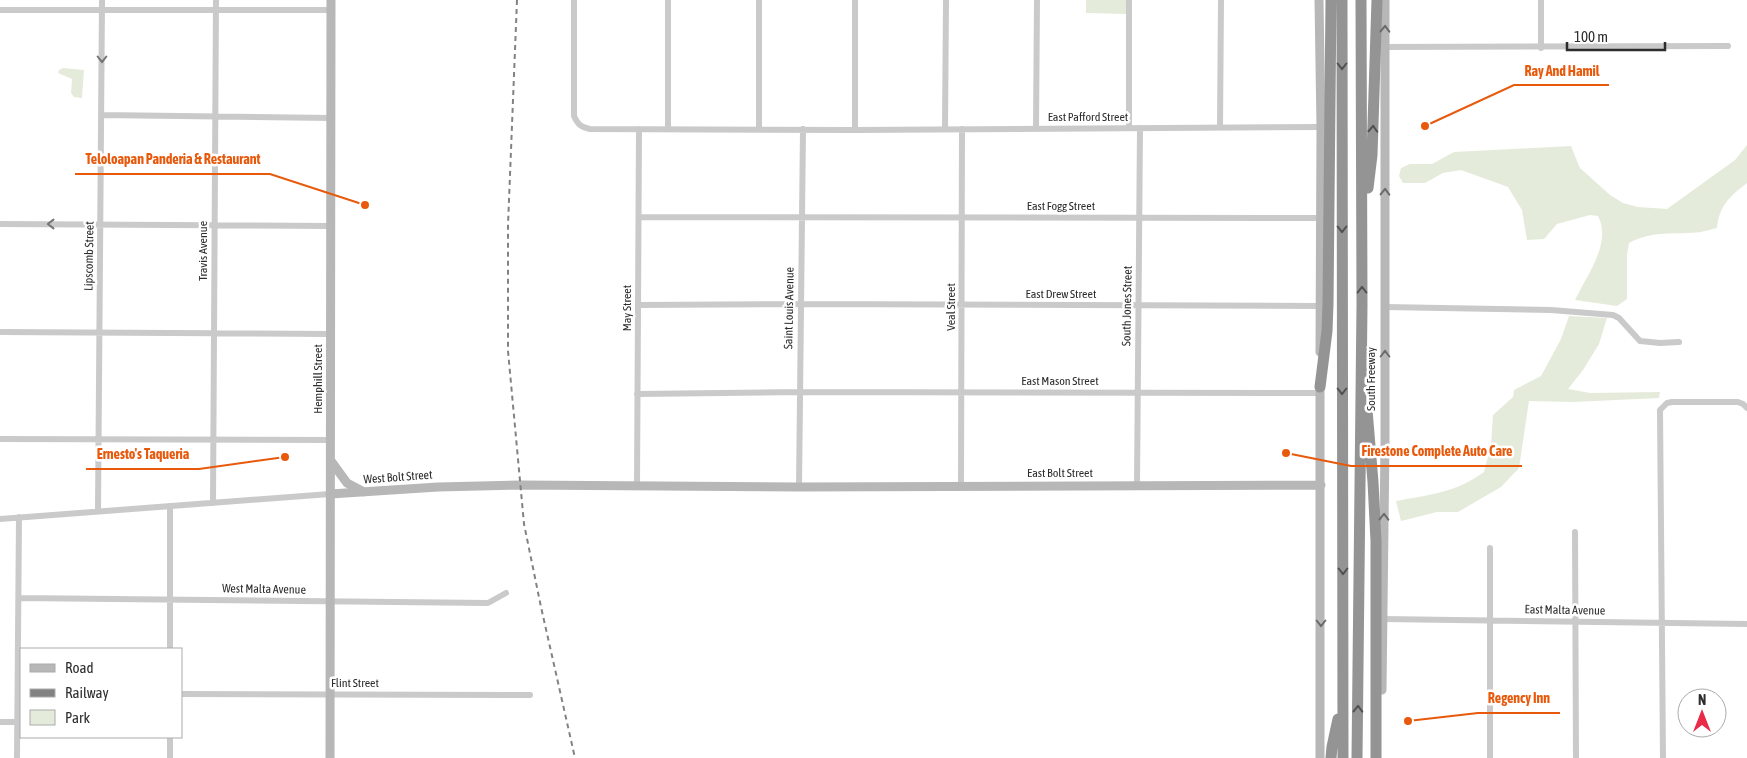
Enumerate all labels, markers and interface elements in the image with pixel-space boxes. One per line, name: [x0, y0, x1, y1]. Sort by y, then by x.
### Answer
scale bar: [1567, 20, 1664, 52]
one-way arrow: [1380, 25, 1390, 33]
text: 100 m: [1574, 28, 1608, 45]
one-way arrow: [96, 55, 107, 63]
callout: Ray And Hamil: [1514, 56, 1609, 85]
one-way arrow: [1337, 62, 1347, 70]
text: Ray And Hamil: [1524, 63, 1600, 79]
street label: East Pafford Street: [1048, 110, 1129, 124]
one-way arrow: [1368, 125, 1379, 133]
callout: Teloloapan Panderia & Restaurant: [75, 145, 270, 174]
text: Teloloapan Panderia & Restaurant: [86, 151, 260, 167]
one-way arrow: [1380, 188, 1390, 196]
street label: East Fogg Street: [1027, 199, 1096, 213]
one-way arrow: [47, 219, 55, 229]
street label: Lipscomb Street: [81, 220, 97, 291]
street label: Travis Avenue: [196, 221, 210, 281]
one-way arrow: [1337, 225, 1347, 233]
street label: South Jones Street: [1119, 265, 1135, 346]
street label: Saint Louis Avenue: [781, 267, 797, 349]
street label: Veal Street: [944, 283, 958, 331]
street label: May Street: [620, 284, 634, 331]
one-way arrow: [1357, 285, 1367, 293]
street label: East Drew Street: [1026, 287, 1097, 301]
street label: Hemphill Street: [311, 344, 325, 414]
street label: South Freeway: [1364, 347, 1378, 411]
one-way arrow: [1380, 350, 1390, 358]
street label: East Mason Street: [1021, 374, 1099, 388]
one-way arrow: [1337, 388, 1347, 395]
callout: Firestone Complete Auto Care: [1351, 437, 1522, 466]
callout: Ernesto's Taqueria: [86, 440, 199, 469]
text: Firestone Complete Auto Care: [1362, 443, 1512, 459]
text: Ernesto's Taqueria: [97, 446, 190, 462]
street label: East Bolt Street: [1027, 466, 1094, 480]
street label: West Bolt Street: [363, 468, 433, 486]
one-way arrow: [1379, 513, 1389, 520]
one-way arrow: [1338, 568, 1348, 575]
street label: West Malta Avenue: [222, 581, 306, 597]
street label: East Malta Avenue: [1525, 602, 1605, 618]
one-way arrow: [1316, 620, 1326, 627]
legend: [20, 648, 182, 738]
text: Road: [65, 659, 94, 676]
street label: Flint Street: [331, 676, 380, 690]
text: Railway: [65, 684, 109, 701]
callout: Regency Inn: [1478, 684, 1560, 713]
north arrow: [1677, 688, 1727, 738]
text: Regency Inn: [1488, 690, 1550, 706]
text: N: [1698, 692, 1706, 708]
one-way arrow: [1353, 705, 1363, 713]
text: Park: [65, 709, 90, 726]

